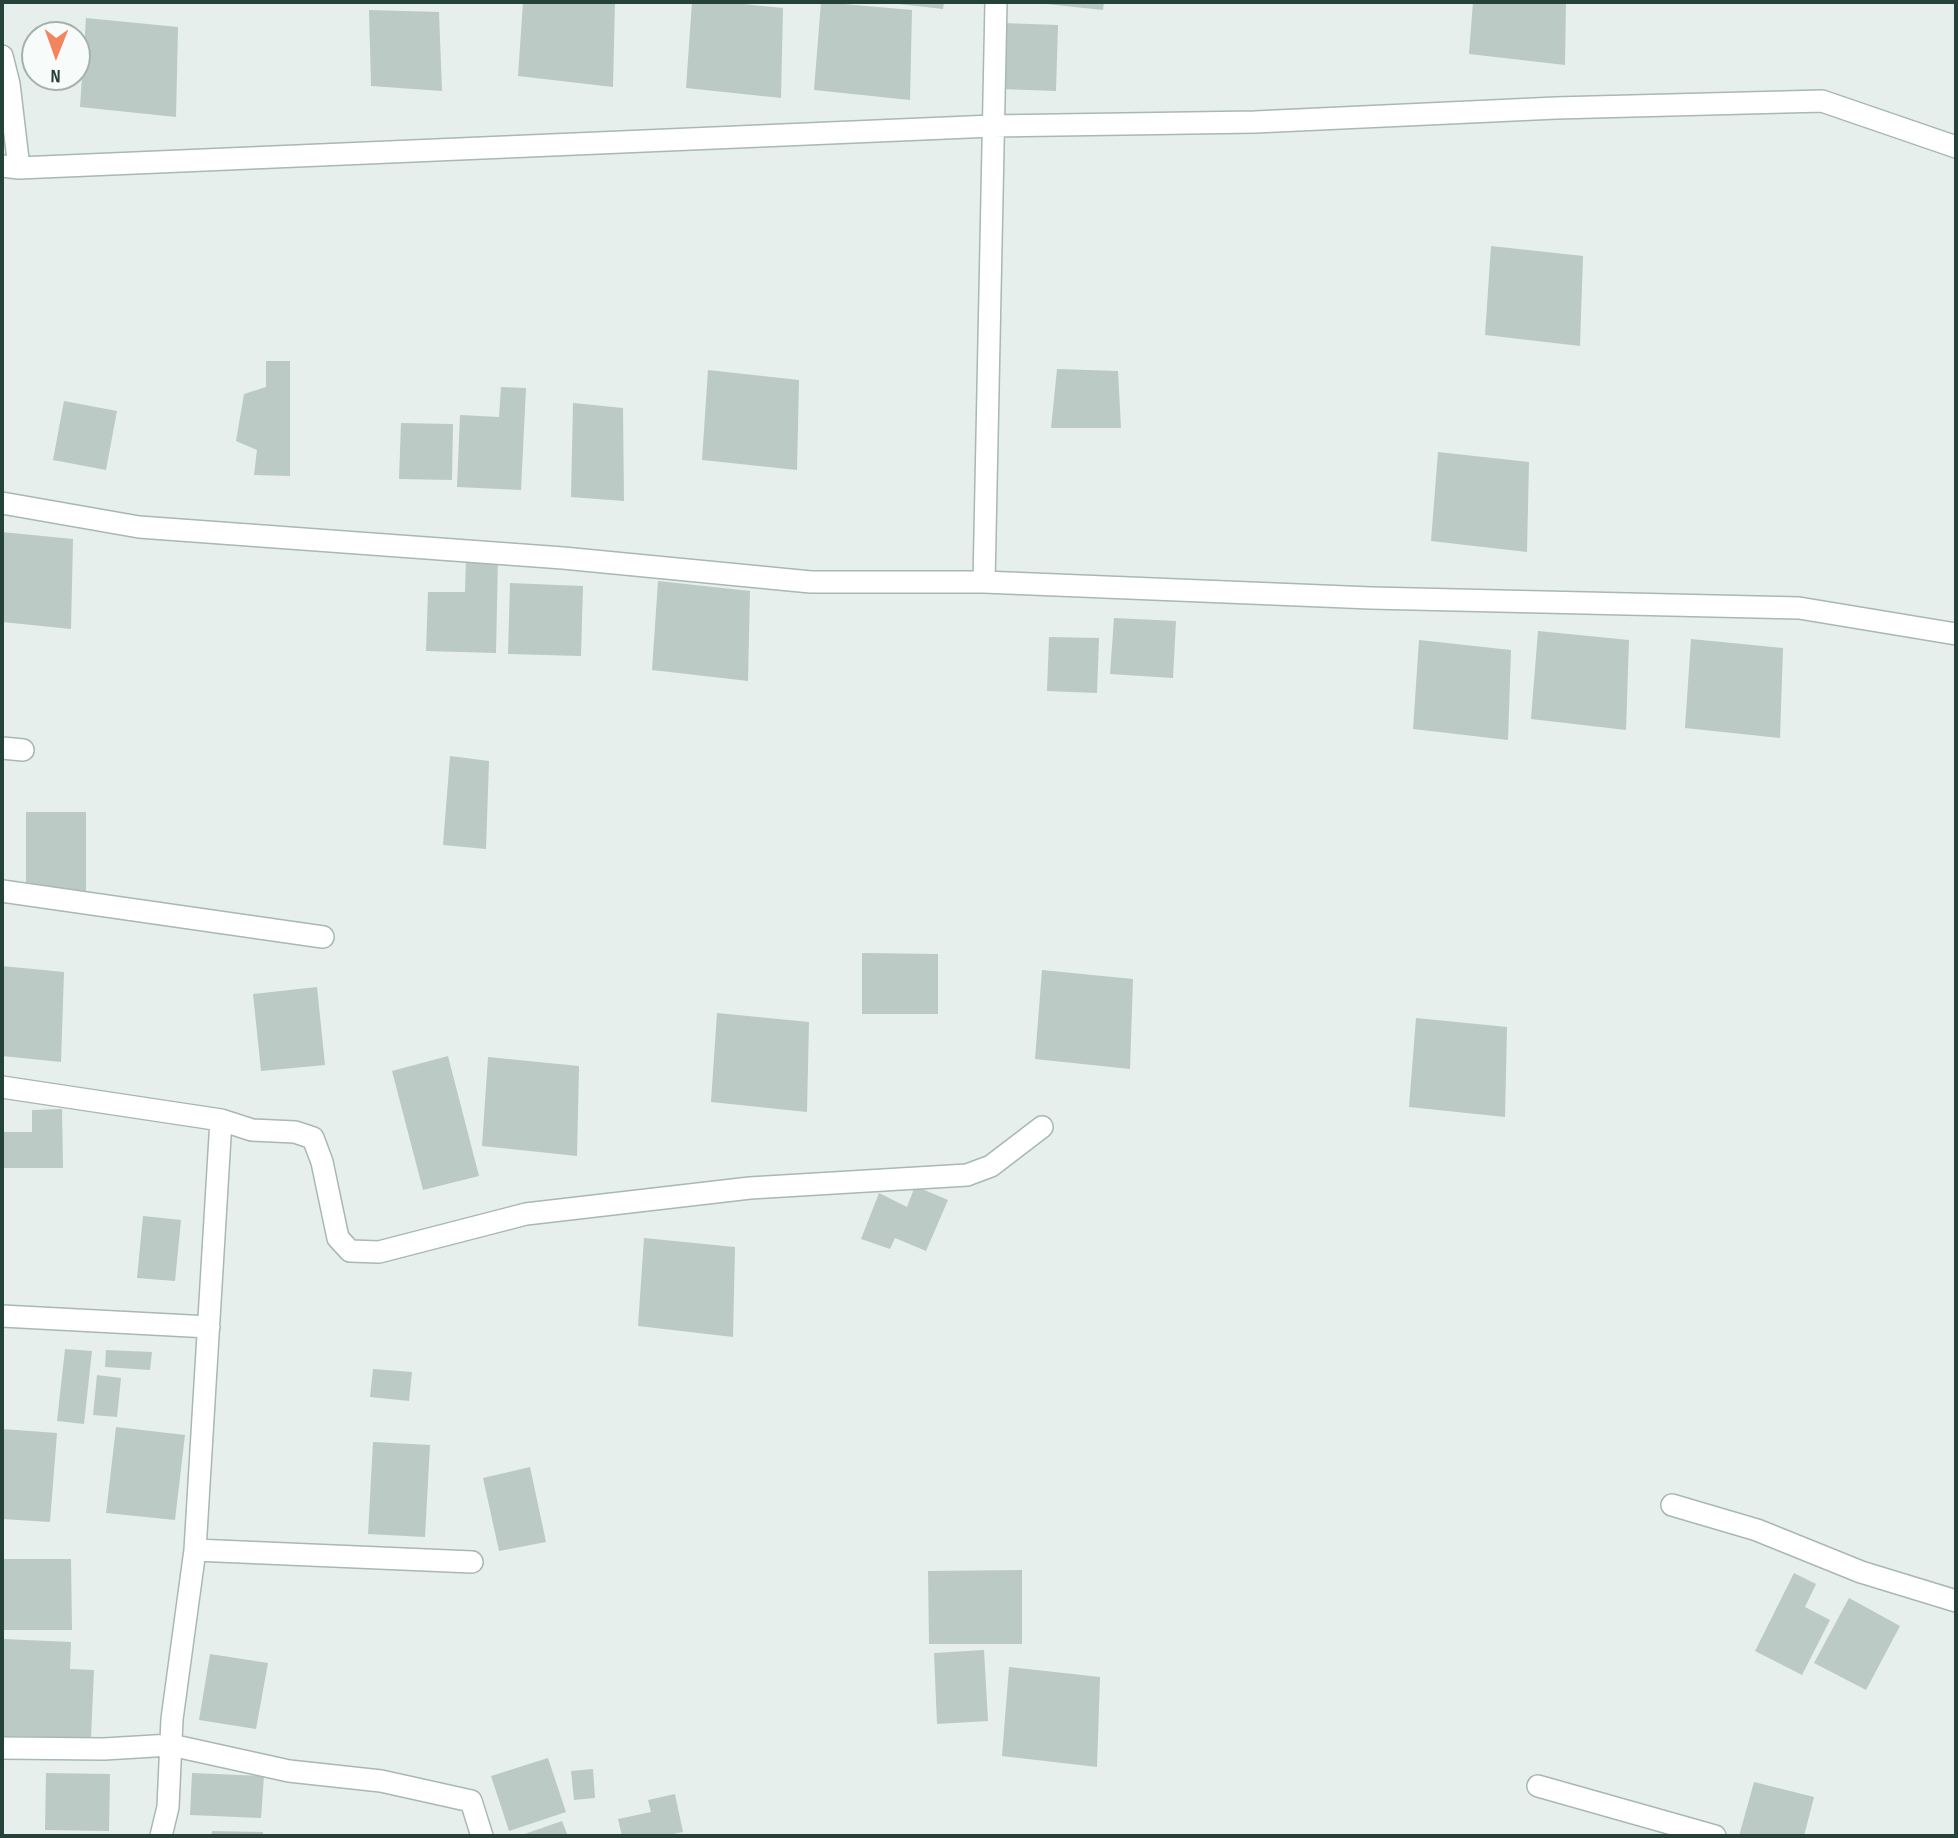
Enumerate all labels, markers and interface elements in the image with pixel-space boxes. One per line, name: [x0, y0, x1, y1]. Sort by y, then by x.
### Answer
north arrow: [21, 21, 91, 91]
text: N: [50, 64, 61, 87]

